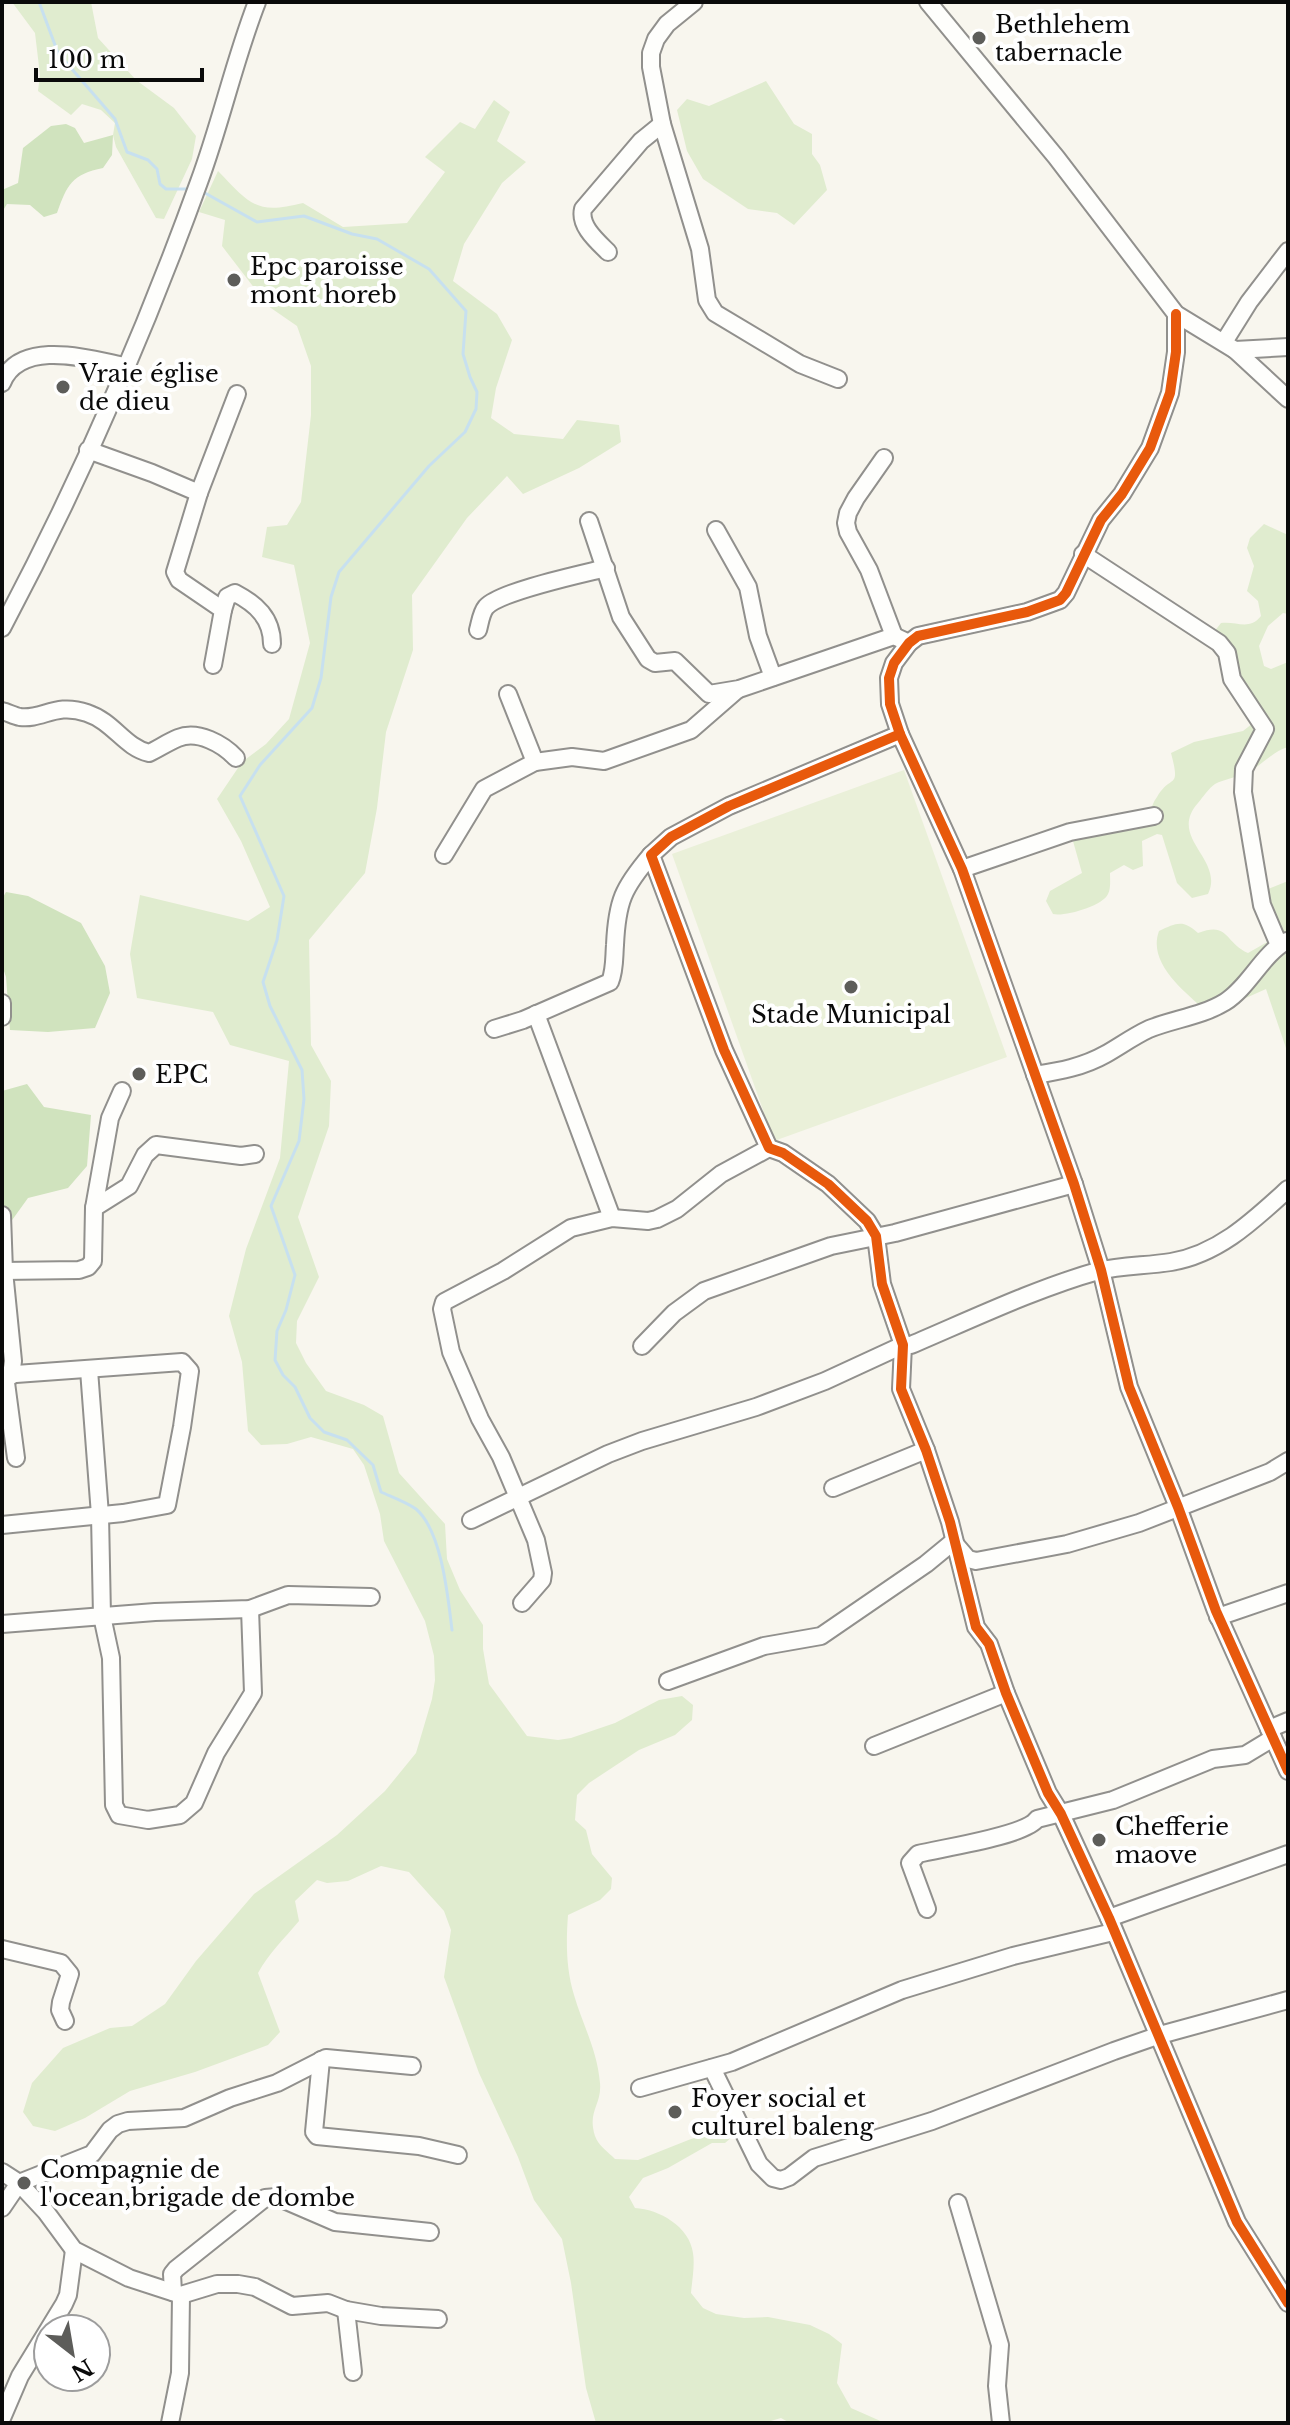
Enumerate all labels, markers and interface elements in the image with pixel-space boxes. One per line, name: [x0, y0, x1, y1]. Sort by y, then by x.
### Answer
place label: Bethlehem tabernacle: [995, 10, 1131, 67]
marker: Bethlehem tabernacle: [970, 29, 988, 47]
scale bar: [36, 32, 202, 82]
text: 100 m: [48, 45, 126, 74]
place label: Epc paroisse mont horeb: [250, 252, 404, 309]
marker: Epc paroisse mont horeb: [225, 271, 243, 289]
place label: Vraie église de dieu: [78, 359, 219, 416]
marker: Vraie église de dieu: [54, 378, 72, 396]
marker: Stade Municipal: [842, 978, 860, 996]
place label: Stade Municipal: [751, 1000, 951, 1029]
place label: EPC: [155, 1060, 208, 1089]
marker: EPC: [130, 1065, 148, 1083]
place label: Chefferie maove: [1115, 1812, 1229, 1869]
marker: Chefferie maove: [1090, 1831, 1108, 1849]
place label: Foyer social et culturel baleng: [691, 2084, 875, 2141]
marker: Foyer social et culturel baleng: [666, 2103, 684, 2121]
place label: Compagnie de l'ocean,brigade de dombe: [40, 2155, 355, 2212]
marker: Compagnie de l'ocean,brigade de dombe: [15, 2174, 33, 2192]
north arrow: [32, 2313, 112, 2393]
text: N: [66, 2353, 98, 2387]

